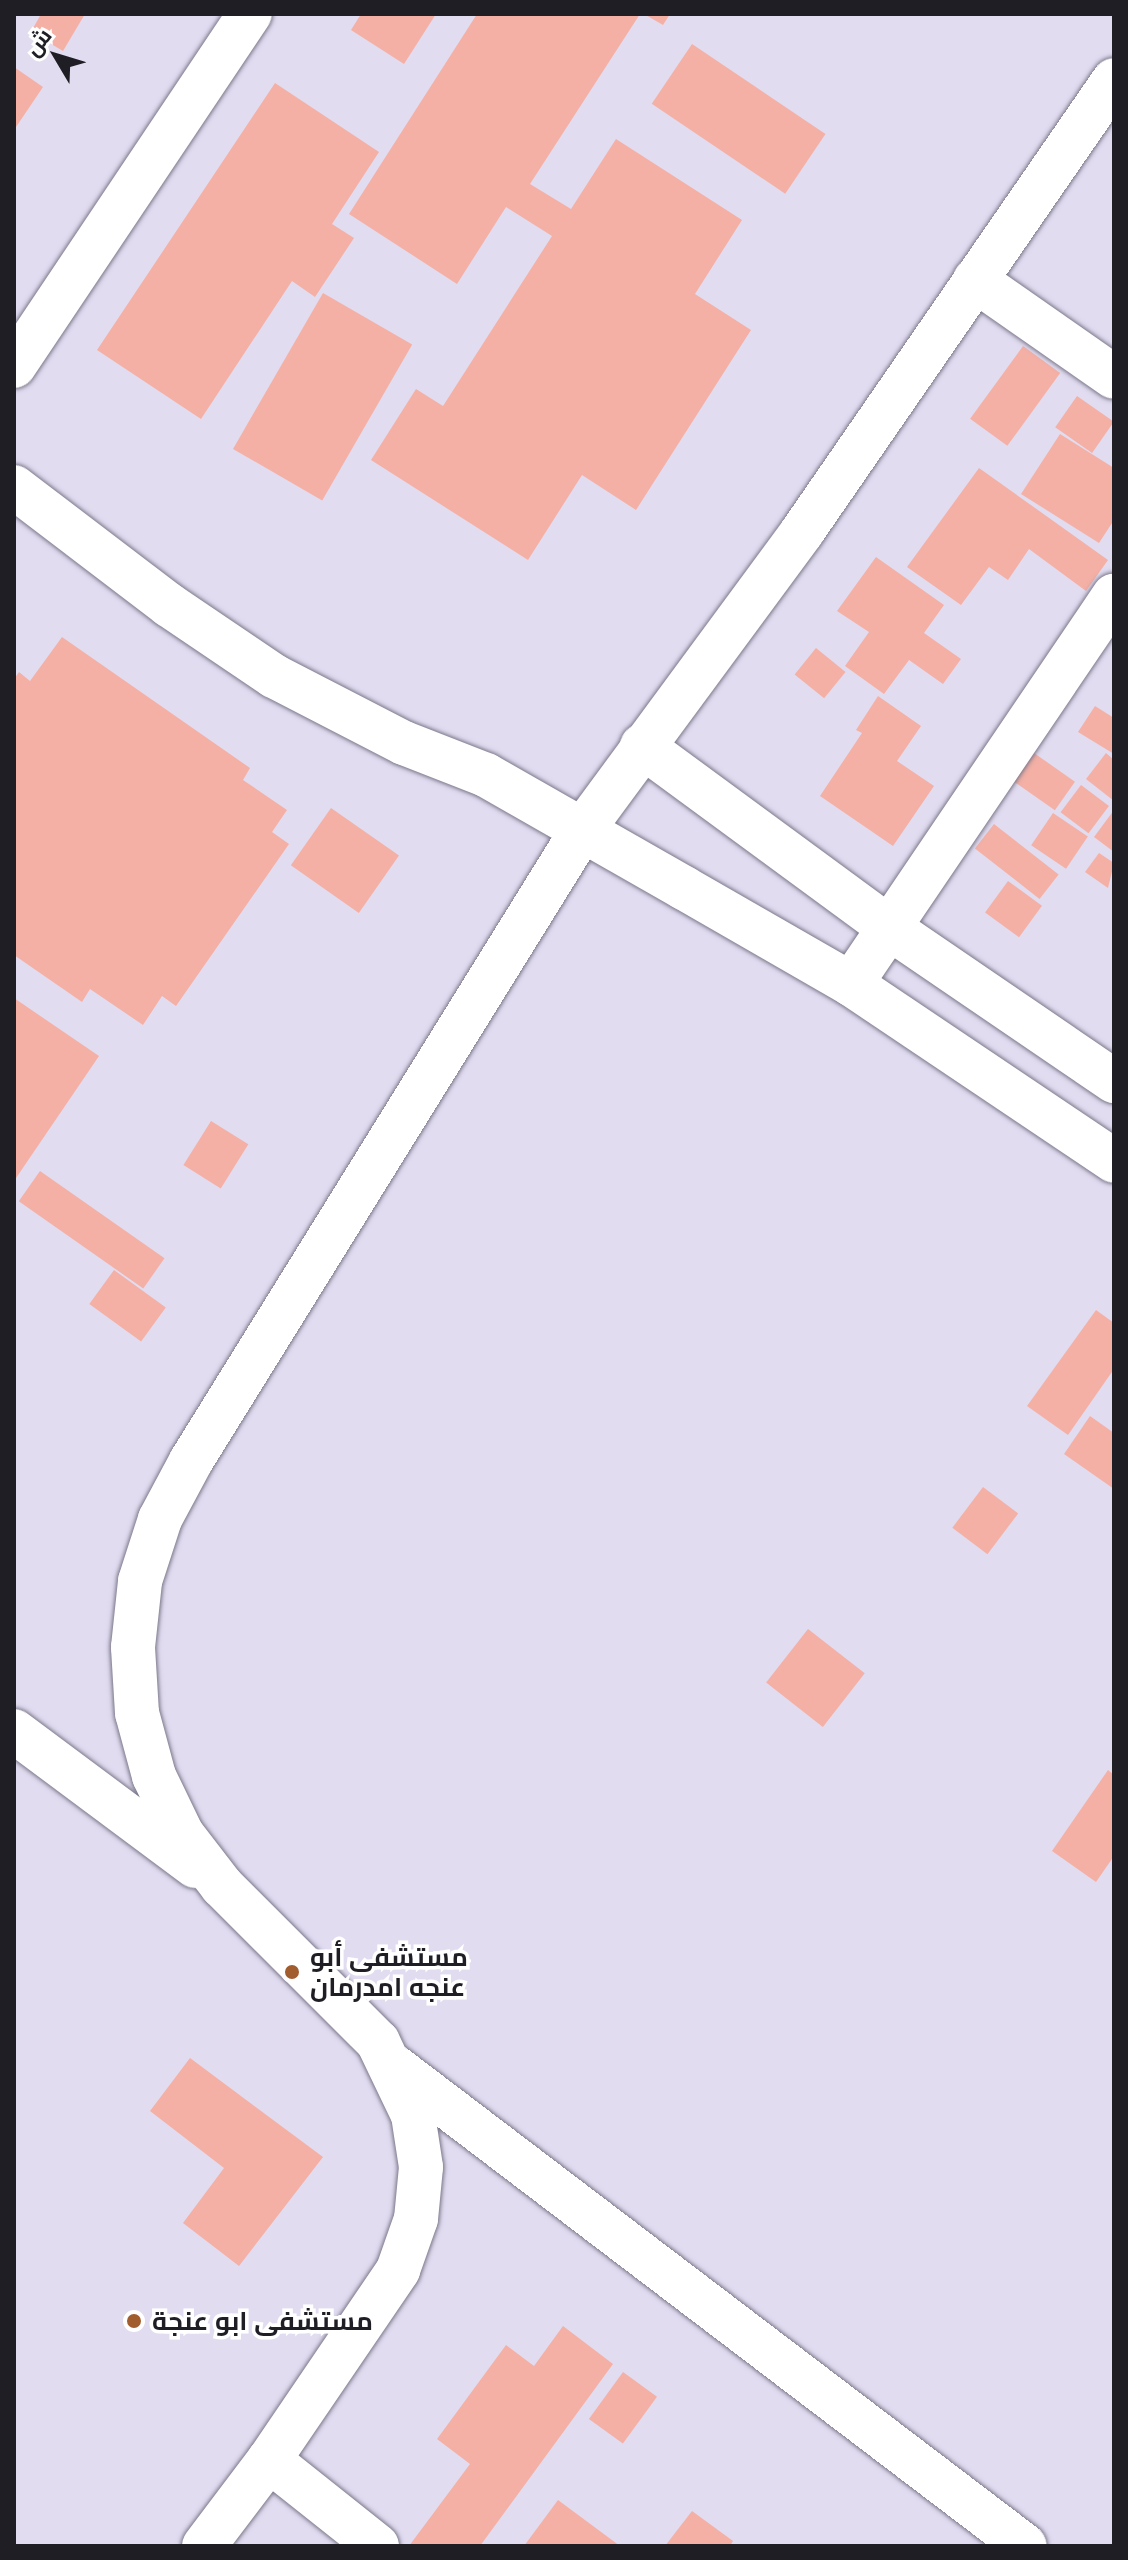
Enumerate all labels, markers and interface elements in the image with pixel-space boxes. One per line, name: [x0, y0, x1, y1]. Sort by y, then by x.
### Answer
north arrow: [16, 16, 96, 96]
text: ش: [17, 21, 58, 62]
place label: مستشفى أبو عنجه امدرمان: [310, 1941, 468, 2002]
marker: مستشفى أبو عنجه امدرمان: [281, 1961, 303, 1983]
place label: مستشفى ابو عنجة: [152, 2305, 373, 2337]
marker: مستشفى ابو عنجة: [123, 2310, 145, 2332]

